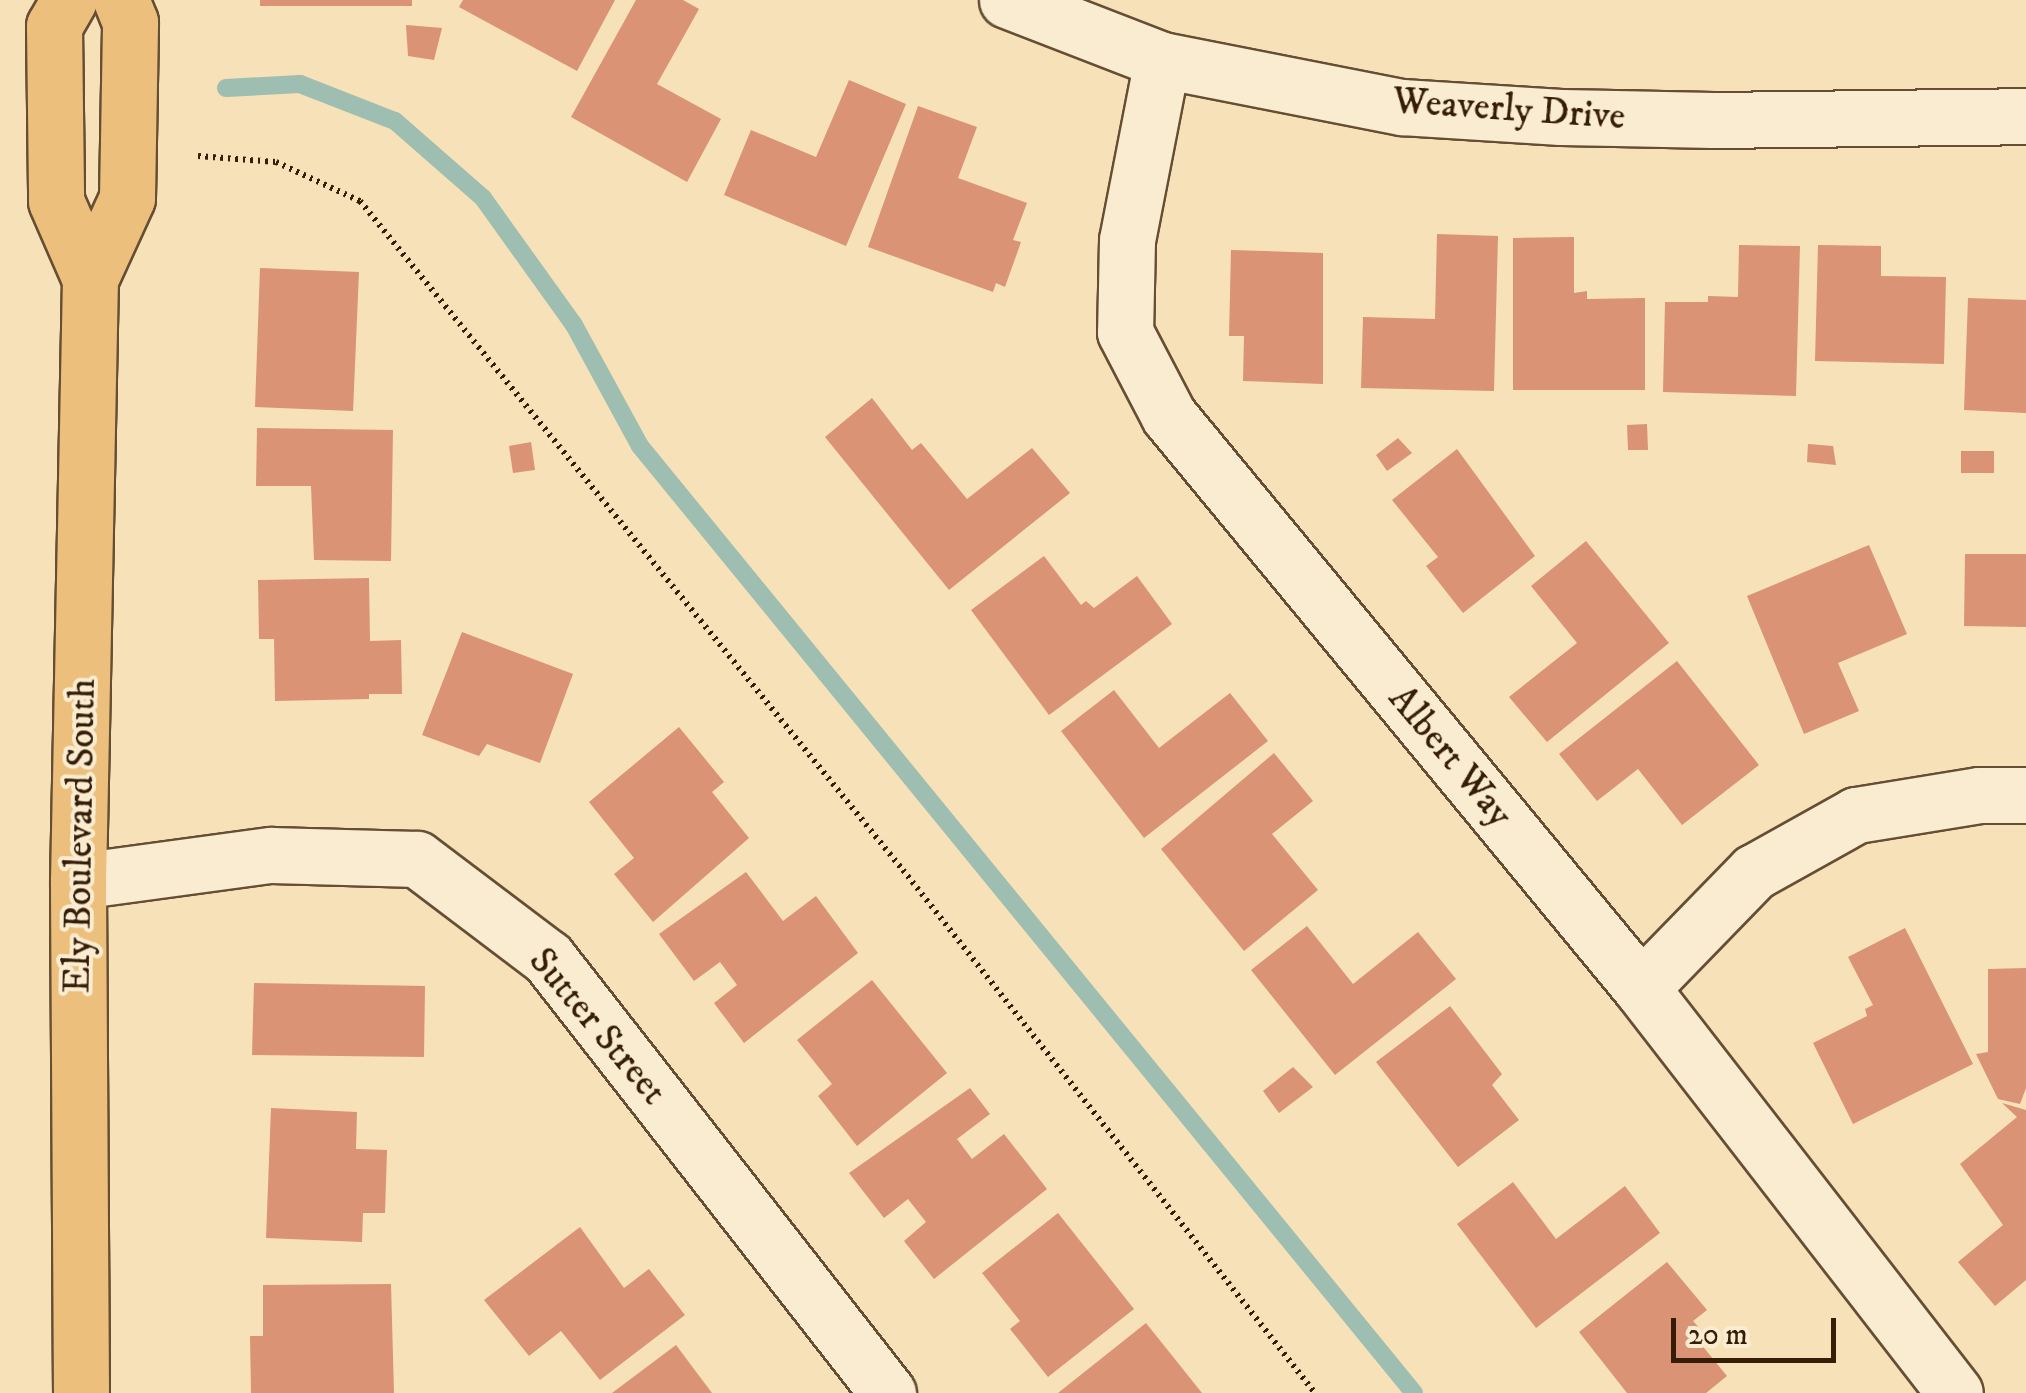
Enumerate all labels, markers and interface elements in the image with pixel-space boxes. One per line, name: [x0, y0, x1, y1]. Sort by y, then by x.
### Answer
street label: Weaverly Drive: [1391, 79, 1627, 141]
street label: Albert Way: [1378, 677, 1522, 837]
street label: Ely Boulevard South: [55, 678, 107, 994]
street label: Sutter Street: [518, 939, 676, 1115]
scale bar: [1676, 1298, 1841, 1360]
text: 20 m: [1688, 1317, 1748, 1354]

